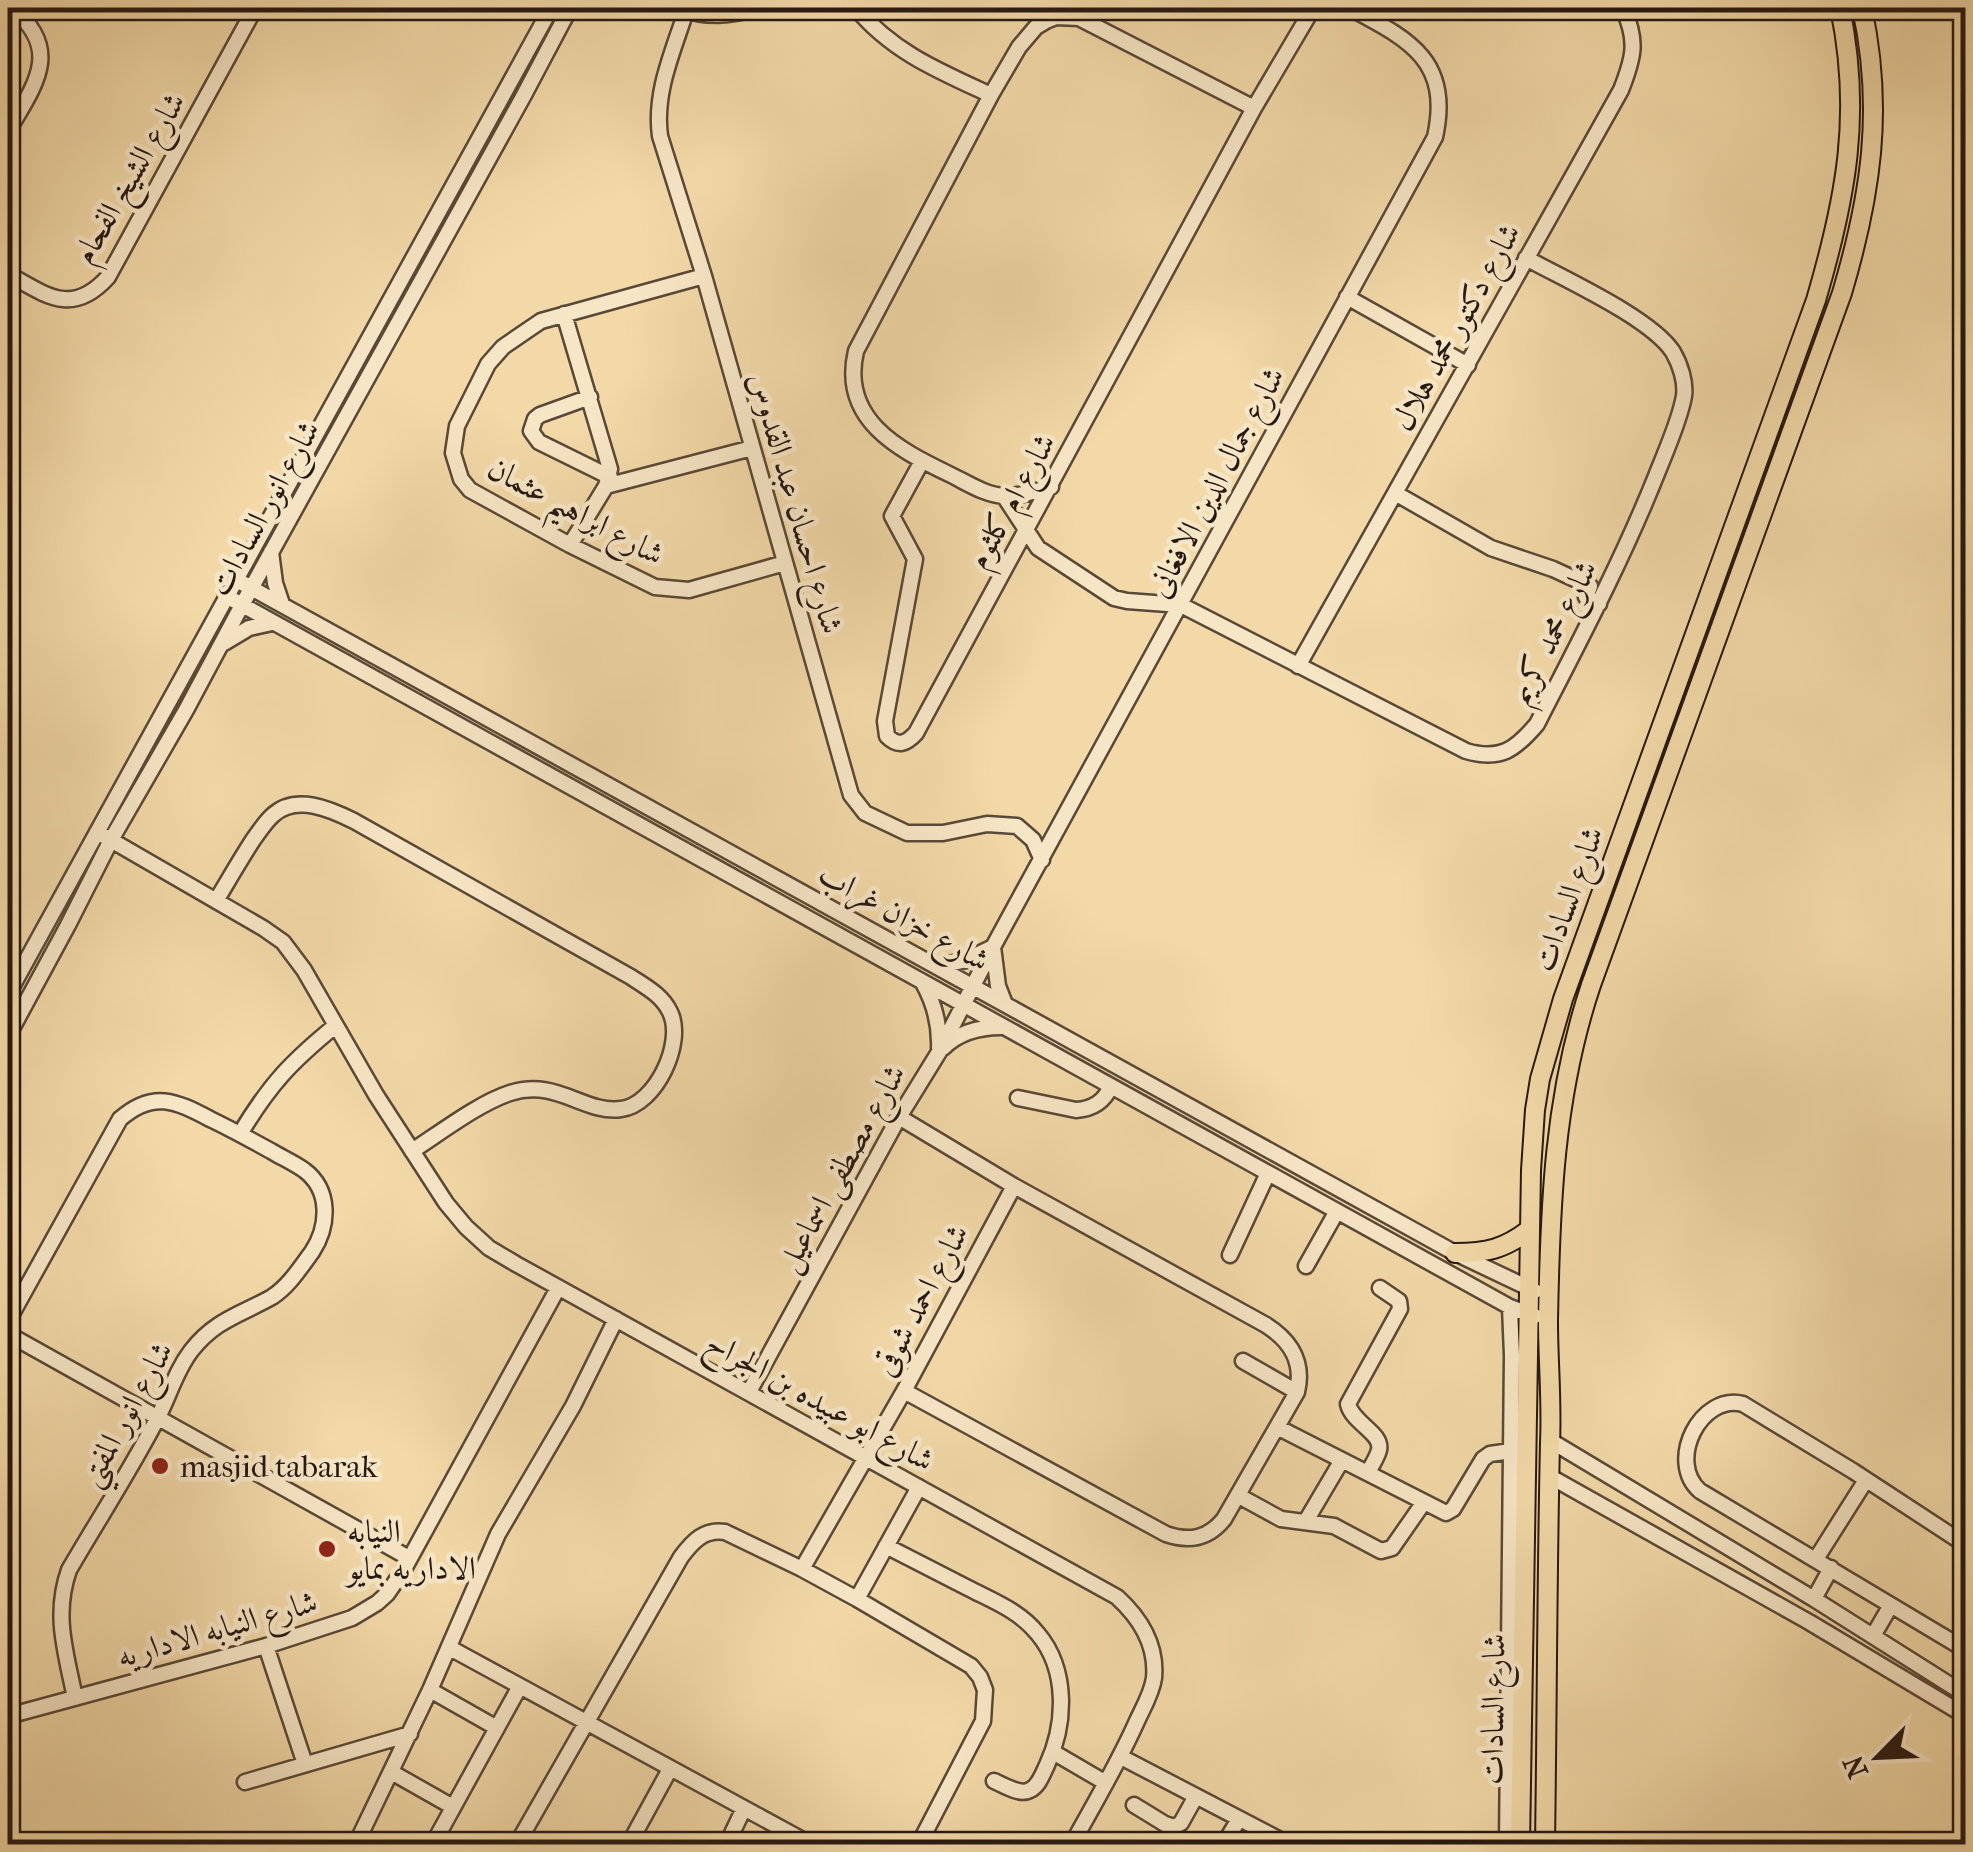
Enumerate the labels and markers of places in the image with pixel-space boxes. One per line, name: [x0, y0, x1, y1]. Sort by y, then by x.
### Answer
place label: masjid tabarak: [180, 1448, 378, 1485]
marker: masjid tabarak: [149, 1455, 171, 1477]
place label: النيابه الاداريه بمايو: [344, 1513, 476, 1588]
marker: النيابه الاداريه بمايو: [316, 1538, 338, 1560]

